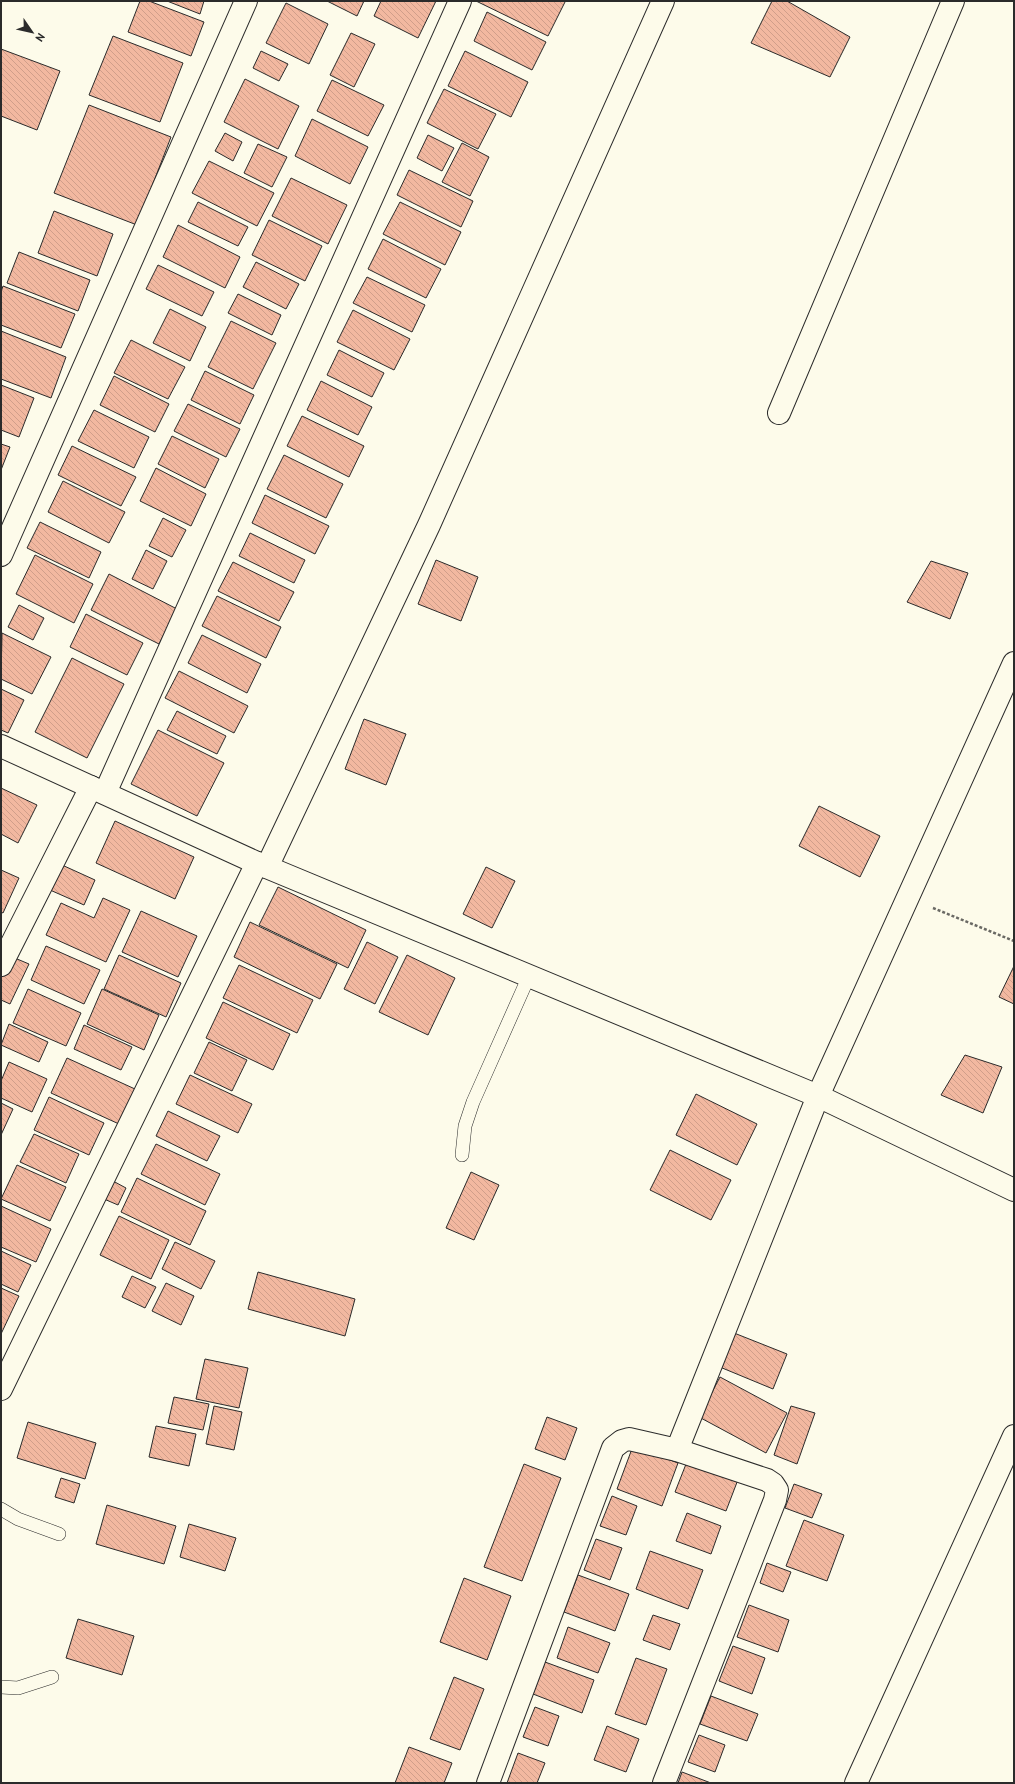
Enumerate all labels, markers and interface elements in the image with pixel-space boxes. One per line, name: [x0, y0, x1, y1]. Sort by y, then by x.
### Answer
north arrow: [12, 12, 52, 52]
text: N: [32, 31, 48, 45]

